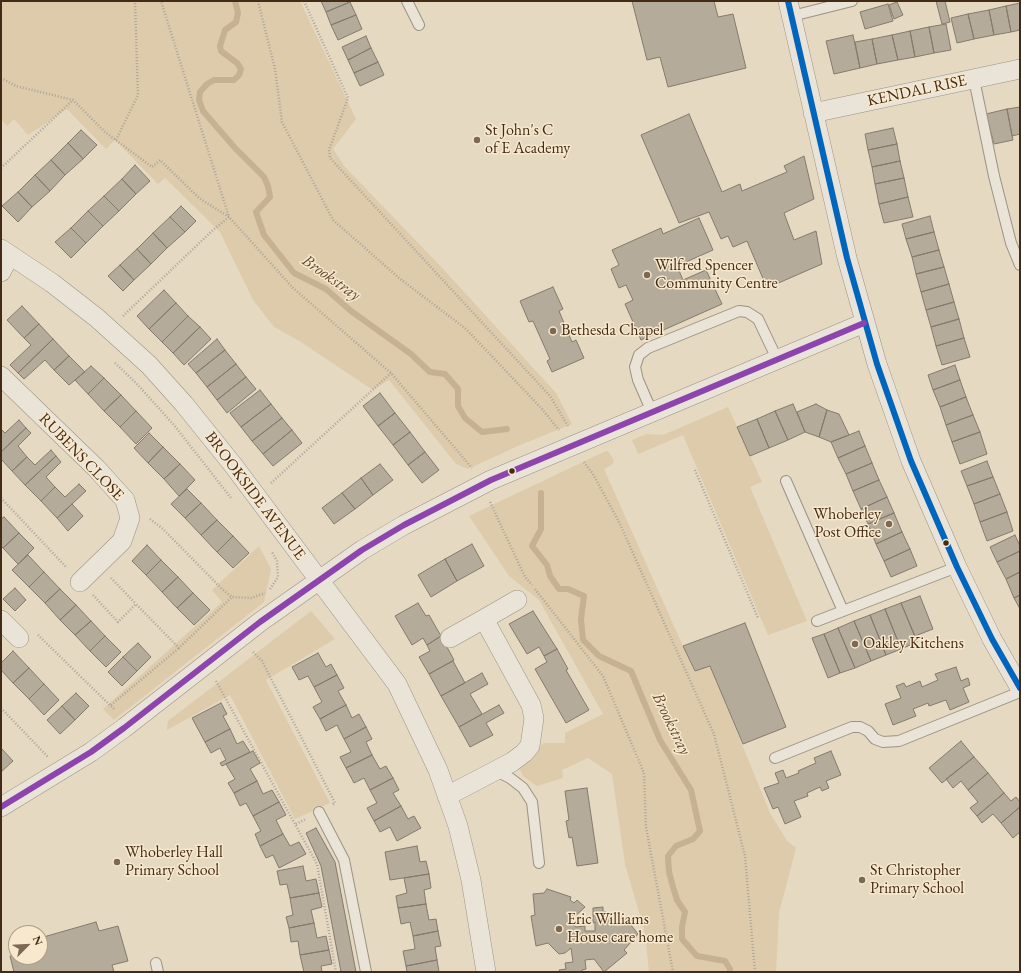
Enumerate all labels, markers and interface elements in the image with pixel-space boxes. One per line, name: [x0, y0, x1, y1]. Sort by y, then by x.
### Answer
street label: KENDAL RISE: [866, 71, 968, 111]
place label: St John's C of E Academy: [485, 121, 570, 159]
marker: St John's C of E Academy: [472, 135, 482, 145]
water label: Brookstray: [298, 250, 364, 306]
place label: Wilfred Spencer Community Centre: [655, 256, 778, 294]
marker: Wilfred Spencer Community Centre: [642, 270, 652, 280]
place label: Bethesda Chapel: [561, 321, 663, 341]
marker: Bethesda Chapel: [548, 326, 558, 336]
street label: RUBENS CLOSE: [34, 409, 128, 505]
street label: BROOKSIDE AVENUE: [201, 428, 309, 564]
unlabelled marker: [507, 466, 517, 476]
place label: Whoberley Post Office: [813, 505, 881, 543]
marker: Whoberley Post Office: [884, 519, 894, 529]
unlabelled marker: [941, 538, 951, 548]
place label: Oakley Kitchens: [863, 634, 964, 654]
marker: Oakley Kitchens: [850, 639, 860, 649]
water label: Brookstray: [647, 690, 695, 758]
place label: Whoberley Hall Primary School: [125, 843, 223, 881]
marker: Whoberley Hall Primary School: [112, 857, 122, 867]
place label: St Christopher Primary School: [870, 861, 964, 899]
marker: St Christopher Primary School: [857, 875, 867, 885]
place label: Eric Williams House care home: [567, 910, 673, 948]
marker: Eric Williams House care home: [554, 924, 564, 934]
north arrow: [8, 925, 48, 965]
text: N: [30, 934, 46, 947]

